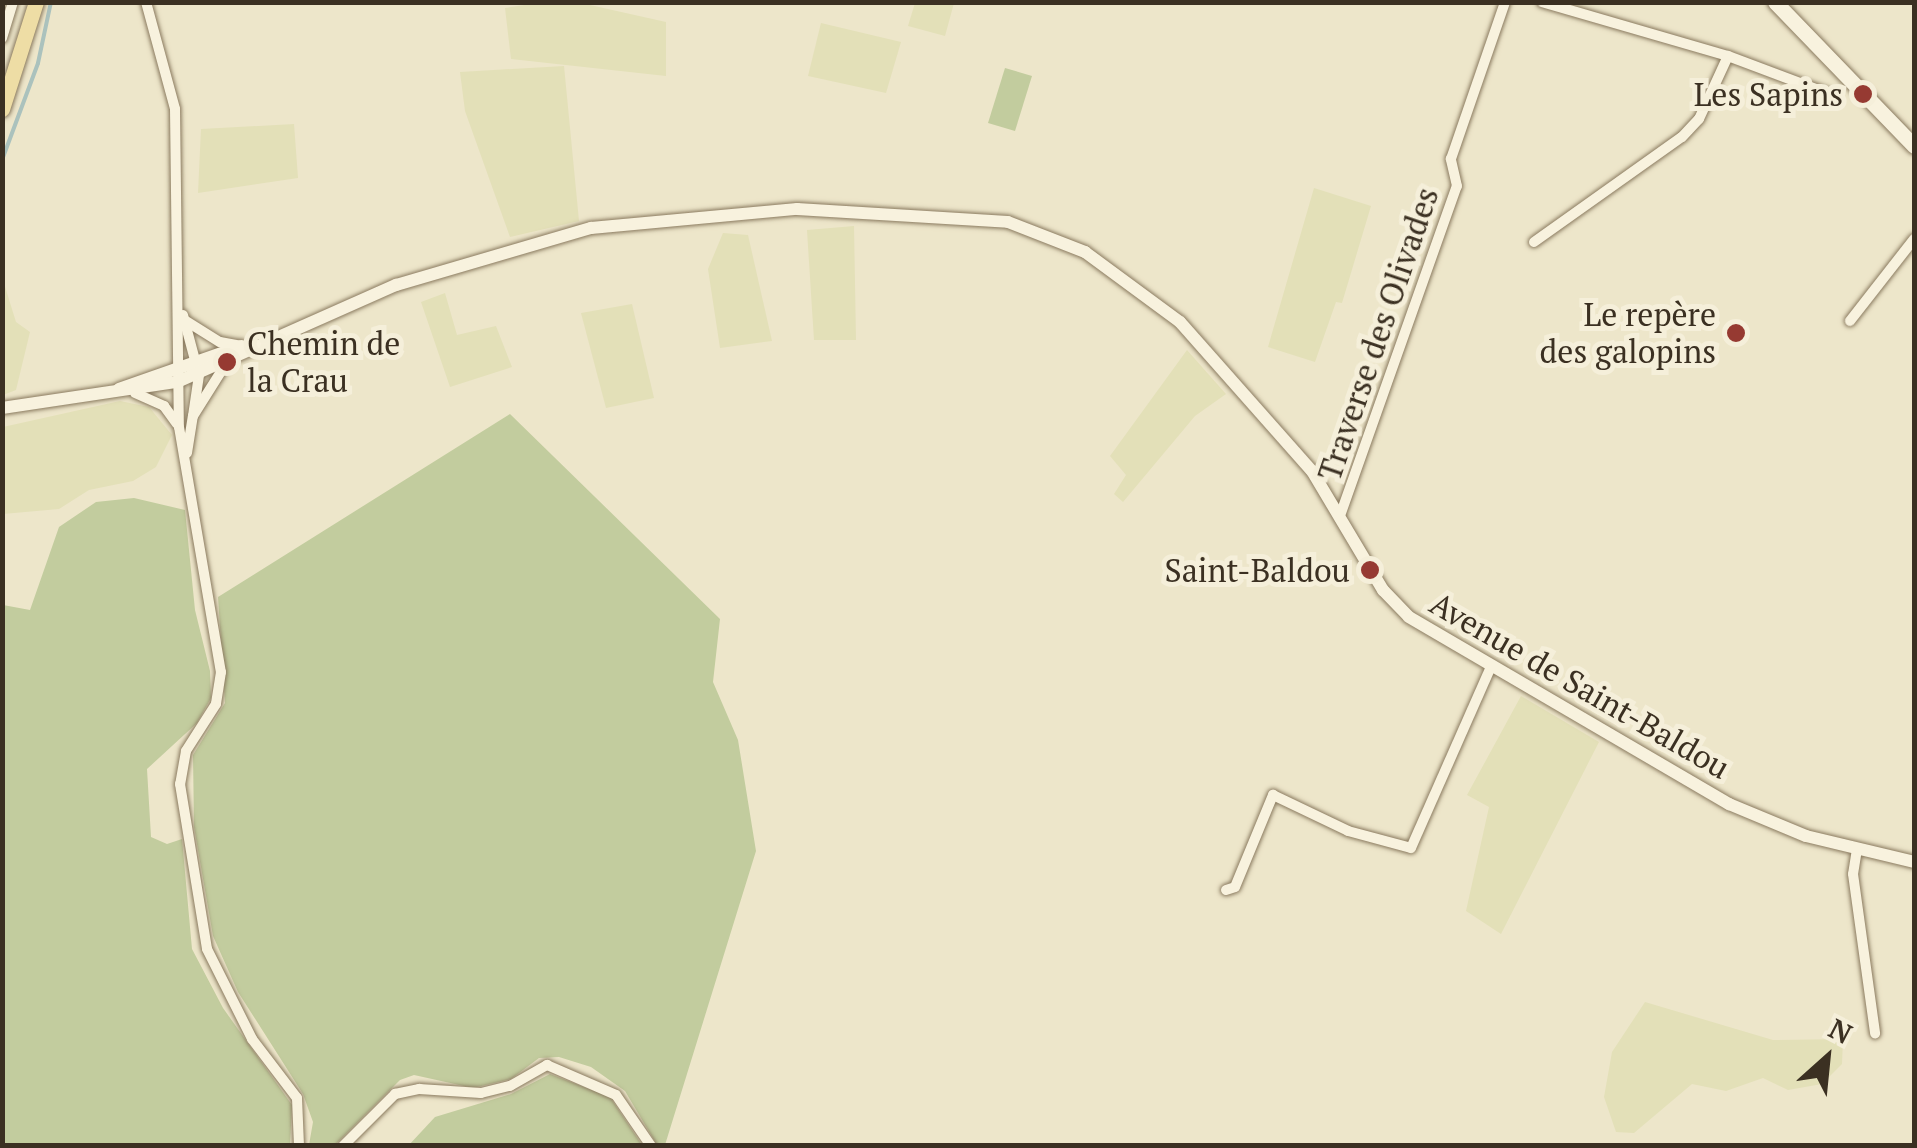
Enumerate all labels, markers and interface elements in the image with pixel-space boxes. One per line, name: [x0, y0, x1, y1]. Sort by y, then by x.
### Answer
place label: Les Sapins: [1694, 75, 1843, 113]
marker: Les Sapins: [1852, 83, 1874, 105]
street label: Traverse des Olivades: [1310, 182, 1446, 486]
place label: Le repère des galopins: [1540, 296, 1716, 371]
marker: Le repère des galopins: [1725, 322, 1747, 344]
place label: Chemin de la Crau: [247, 325, 400, 400]
marker: Chemin de la Crau: [216, 351, 238, 373]
place label: Saint-Baldou: [1165, 551, 1350, 589]
marker: Saint-Baldou: [1359, 559, 1381, 581]
street label: Avenue de Saint-Baldou: [1423, 583, 1737, 787]
north arrow: [1777, 1008, 1877, 1108]
text: N: [1823, 1010, 1859, 1052]

